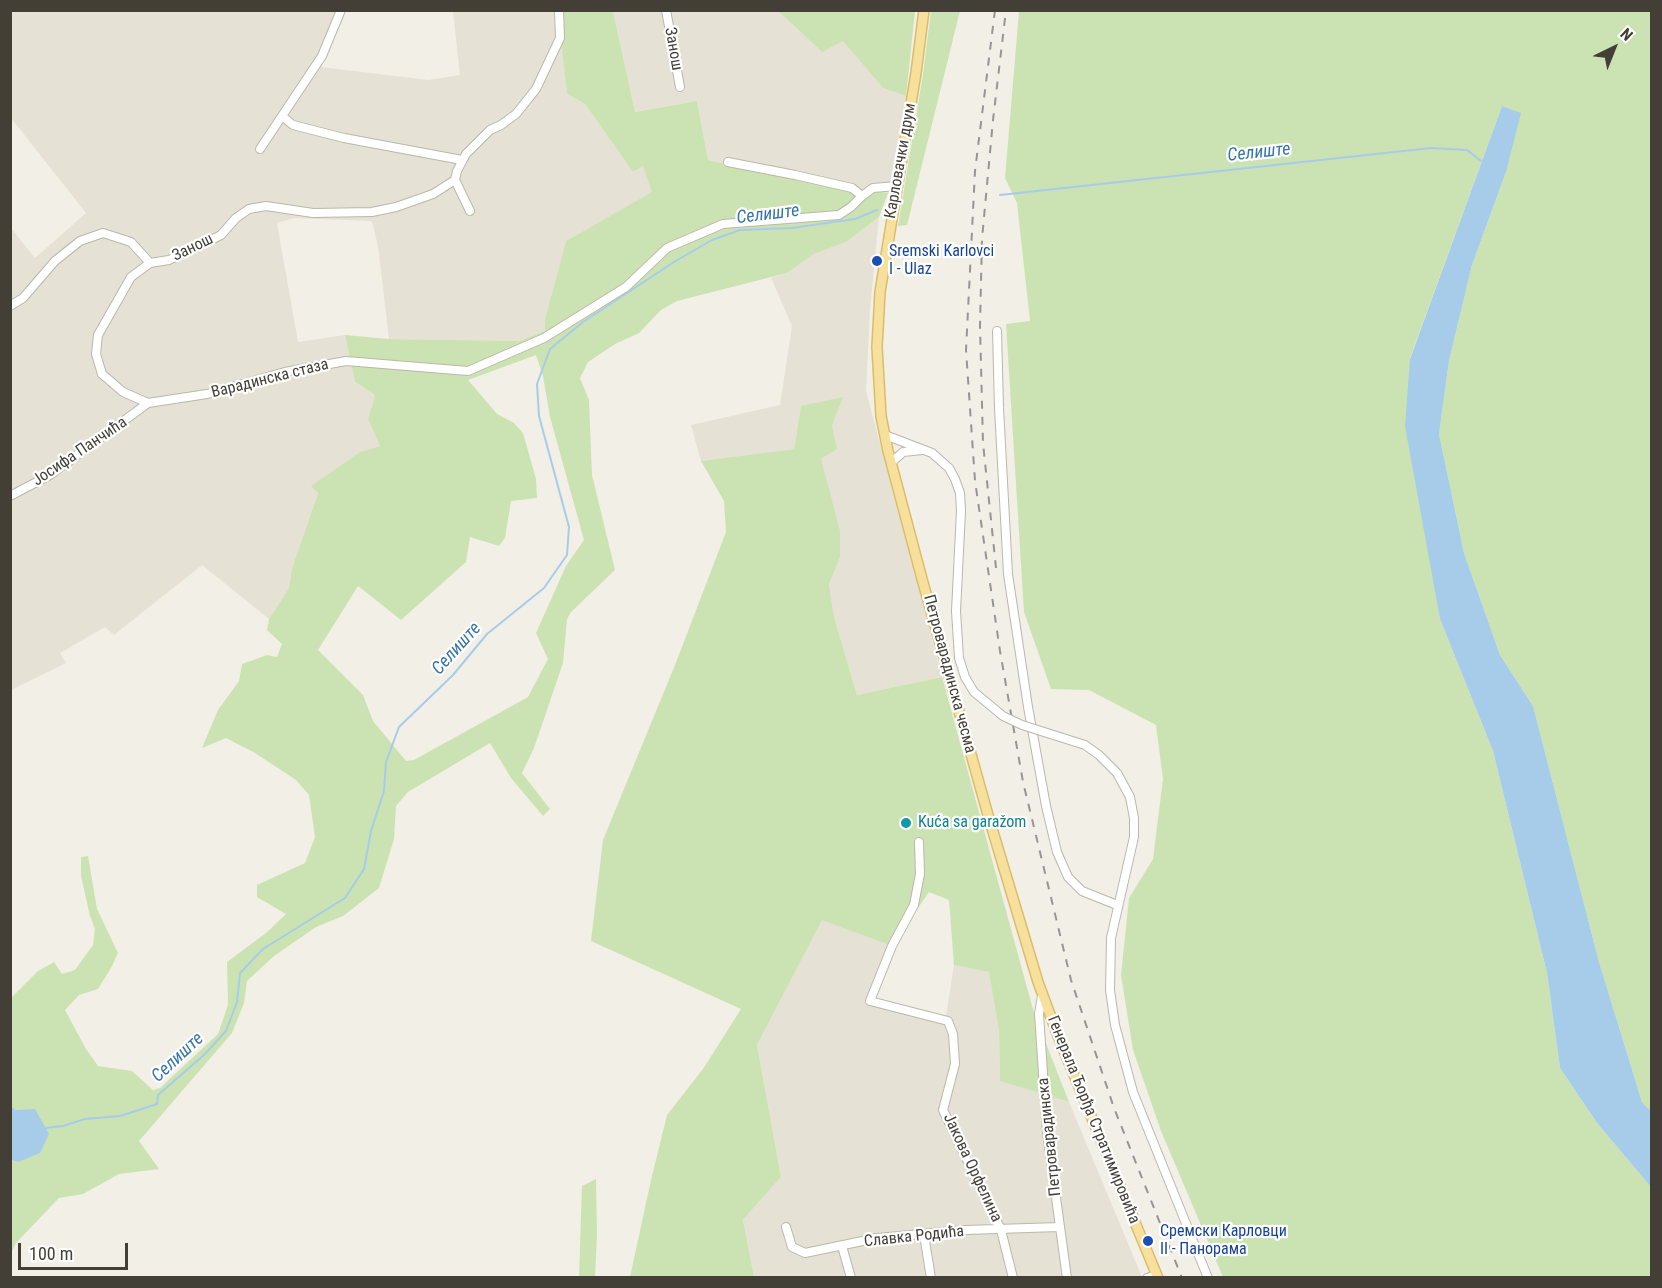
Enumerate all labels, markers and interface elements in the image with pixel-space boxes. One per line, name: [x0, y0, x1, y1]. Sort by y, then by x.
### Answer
north arrow: [1584, 18, 1644, 78]
text: N: [1617, 24, 1637, 45]
street label: Занош: [660, 26, 686, 72]
street label: Карловачки друм: [881, 102, 921, 220]
water label: Селиште: [1226, 139, 1292, 167]
water label: Селиште: [735, 200, 801, 230]
street label: Занош: [169, 230, 217, 266]
place label: Sremski Karlovci I - Ulaz: [889, 242, 994, 280]
marker: Sremski Karlovci I - Ulaz: [870, 254, 884, 268]
street label: Варадинска стаза: [210, 355, 330, 403]
street label: Јосифа Панчића: [29, 413, 131, 491]
street label: Петроварадинска чесма: [919, 593, 979, 755]
water label: Селиште: [428, 618, 486, 680]
place label: Kuća sa garažom: [918, 813, 1026, 833]
marker: Kuća sa garažom: [899, 816, 913, 830]
street label: Генерала Ђорђа Стратимировића: [1042, 1013, 1144, 1227]
water label: Селиште: [148, 1029, 208, 1087]
street label: Петроварадинска: [1034, 1077, 1066, 1197]
street label: Јакова Орфелина: [938, 1111, 1006, 1225]
street label: Славка Родића: [863, 1222, 965, 1252]
place label: Сремски Карловци II - Панорама: [1160, 1222, 1287, 1260]
scale bar: [21, 1231, 130, 1269]
marker: Сремски Карловци II - Панорама: [1141, 1234, 1155, 1248]
text: 100 m: [29, 1243, 73, 1264]

